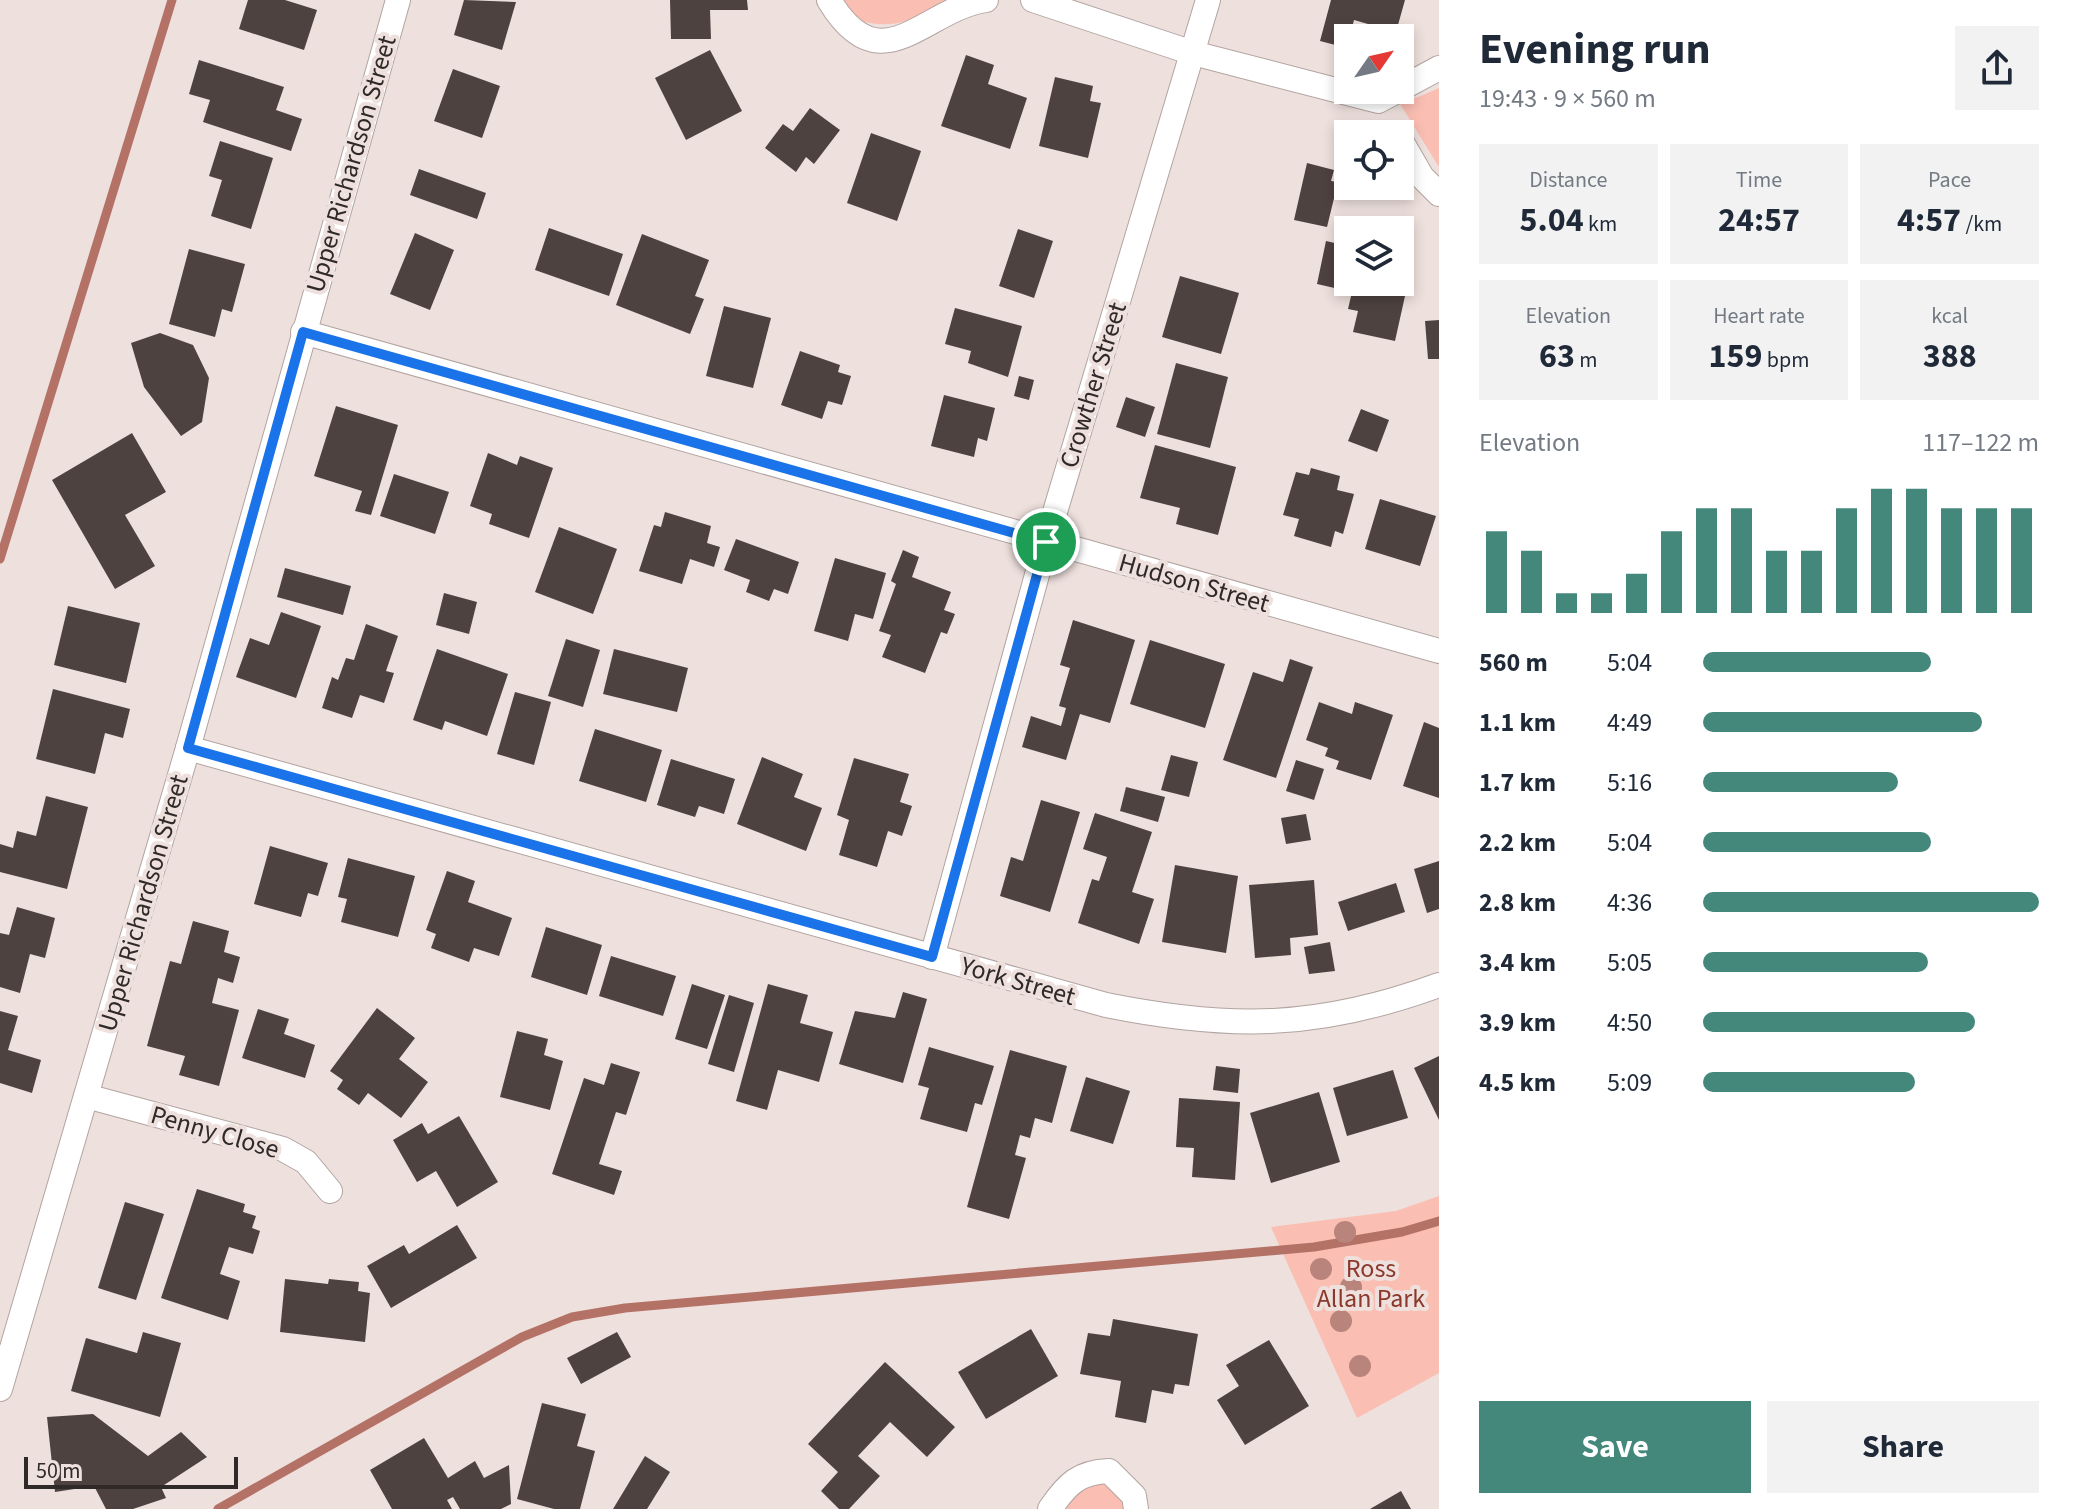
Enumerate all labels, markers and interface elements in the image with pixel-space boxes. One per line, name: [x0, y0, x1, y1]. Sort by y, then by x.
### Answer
text: Evening run: [1479, 18, 1711, 81]
north arrow: [1334, 24, 1414, 104]
map controls: [1334, 24, 1414, 296]
button: share: [1955, 26, 2039, 110]
street label: Upper Richardson Street: [297, 31, 405, 297]
text: 19:43 · 9 × 560 m: [1479, 80, 1656, 117]
button: locate: [1334, 120, 1414, 200]
text: Distance: [1529, 164, 1607, 196]
text: Time: [1736, 164, 1782, 196]
text: Pace: [1928, 164, 1971, 196]
text: 5.04: [1520, 196, 1584, 245]
text: 24:57: [1718, 196, 1800, 245]
text: 4:57: [1897, 196, 1961, 245]
text: km: [1584, 208, 1617, 240]
text: /km: [1961, 208, 2002, 240]
button: layers: [1334, 216, 1414, 296]
street label: Crowther Street: [1050, 297, 1136, 472]
text: Elevation: [1525, 300, 1611, 332]
text: Heart rate: [1713, 300, 1805, 332]
text: kcal: [1931, 300, 1968, 332]
text: 63: [1539, 332, 1575, 381]
text: 159: [1709, 332, 1762, 381]
text: 388: [1923, 332, 1977, 381]
text: m: [1575, 344, 1598, 376]
text: bpm: [1762, 344, 1809, 376]
text: Elevation: [1479, 424, 1580, 461]
text: 117–122 m: [1922, 424, 2039, 461]
pin: [1012, 508, 1080, 576]
icon: arrive: [1024, 520, 1068, 564]
street label: Hudson Street: [1114, 544, 1274, 622]
text: 560 m: [1479, 644, 1548, 681]
text: 5:04: [1607, 644, 1652, 681]
text: 1.1 km: [1479, 704, 1556, 741]
text: 4:49: [1607, 704, 1652, 741]
text: 1.7 km: [1479, 764, 1556, 801]
text: 5:16: [1607, 764, 1652, 801]
street label: Upper Richardson Street: [89, 770, 197, 1036]
text: 2.2 km: [1479, 824, 1556, 861]
text: 5:04: [1607, 824, 1652, 861]
text: 2.8 km: [1479, 884, 1556, 921]
text: 4:36: [1607, 884, 1652, 921]
text: 3.4 km: [1479, 944, 1556, 981]
text: 5:05: [1607, 944, 1652, 981]
street label: York Street: [955, 947, 1080, 1015]
text: 3.9 km: [1479, 1004, 1556, 1041]
text: 4:50: [1607, 1004, 1652, 1041]
text: 4.5 km: [1479, 1064, 1556, 1101]
text: 5:09: [1607, 1064, 1652, 1101]
street label: Penny Close: [146, 1096, 284, 1168]
park label: Ross Allan Park: [1317, 1250, 1425, 1317]
button: Save: [1479, 1401, 1751, 1493]
button: Share: [1767, 1401, 2039, 1493]
scale bar: [24, 1453, 238, 1489]
text: 50 m: [36, 1455, 81, 1487]

